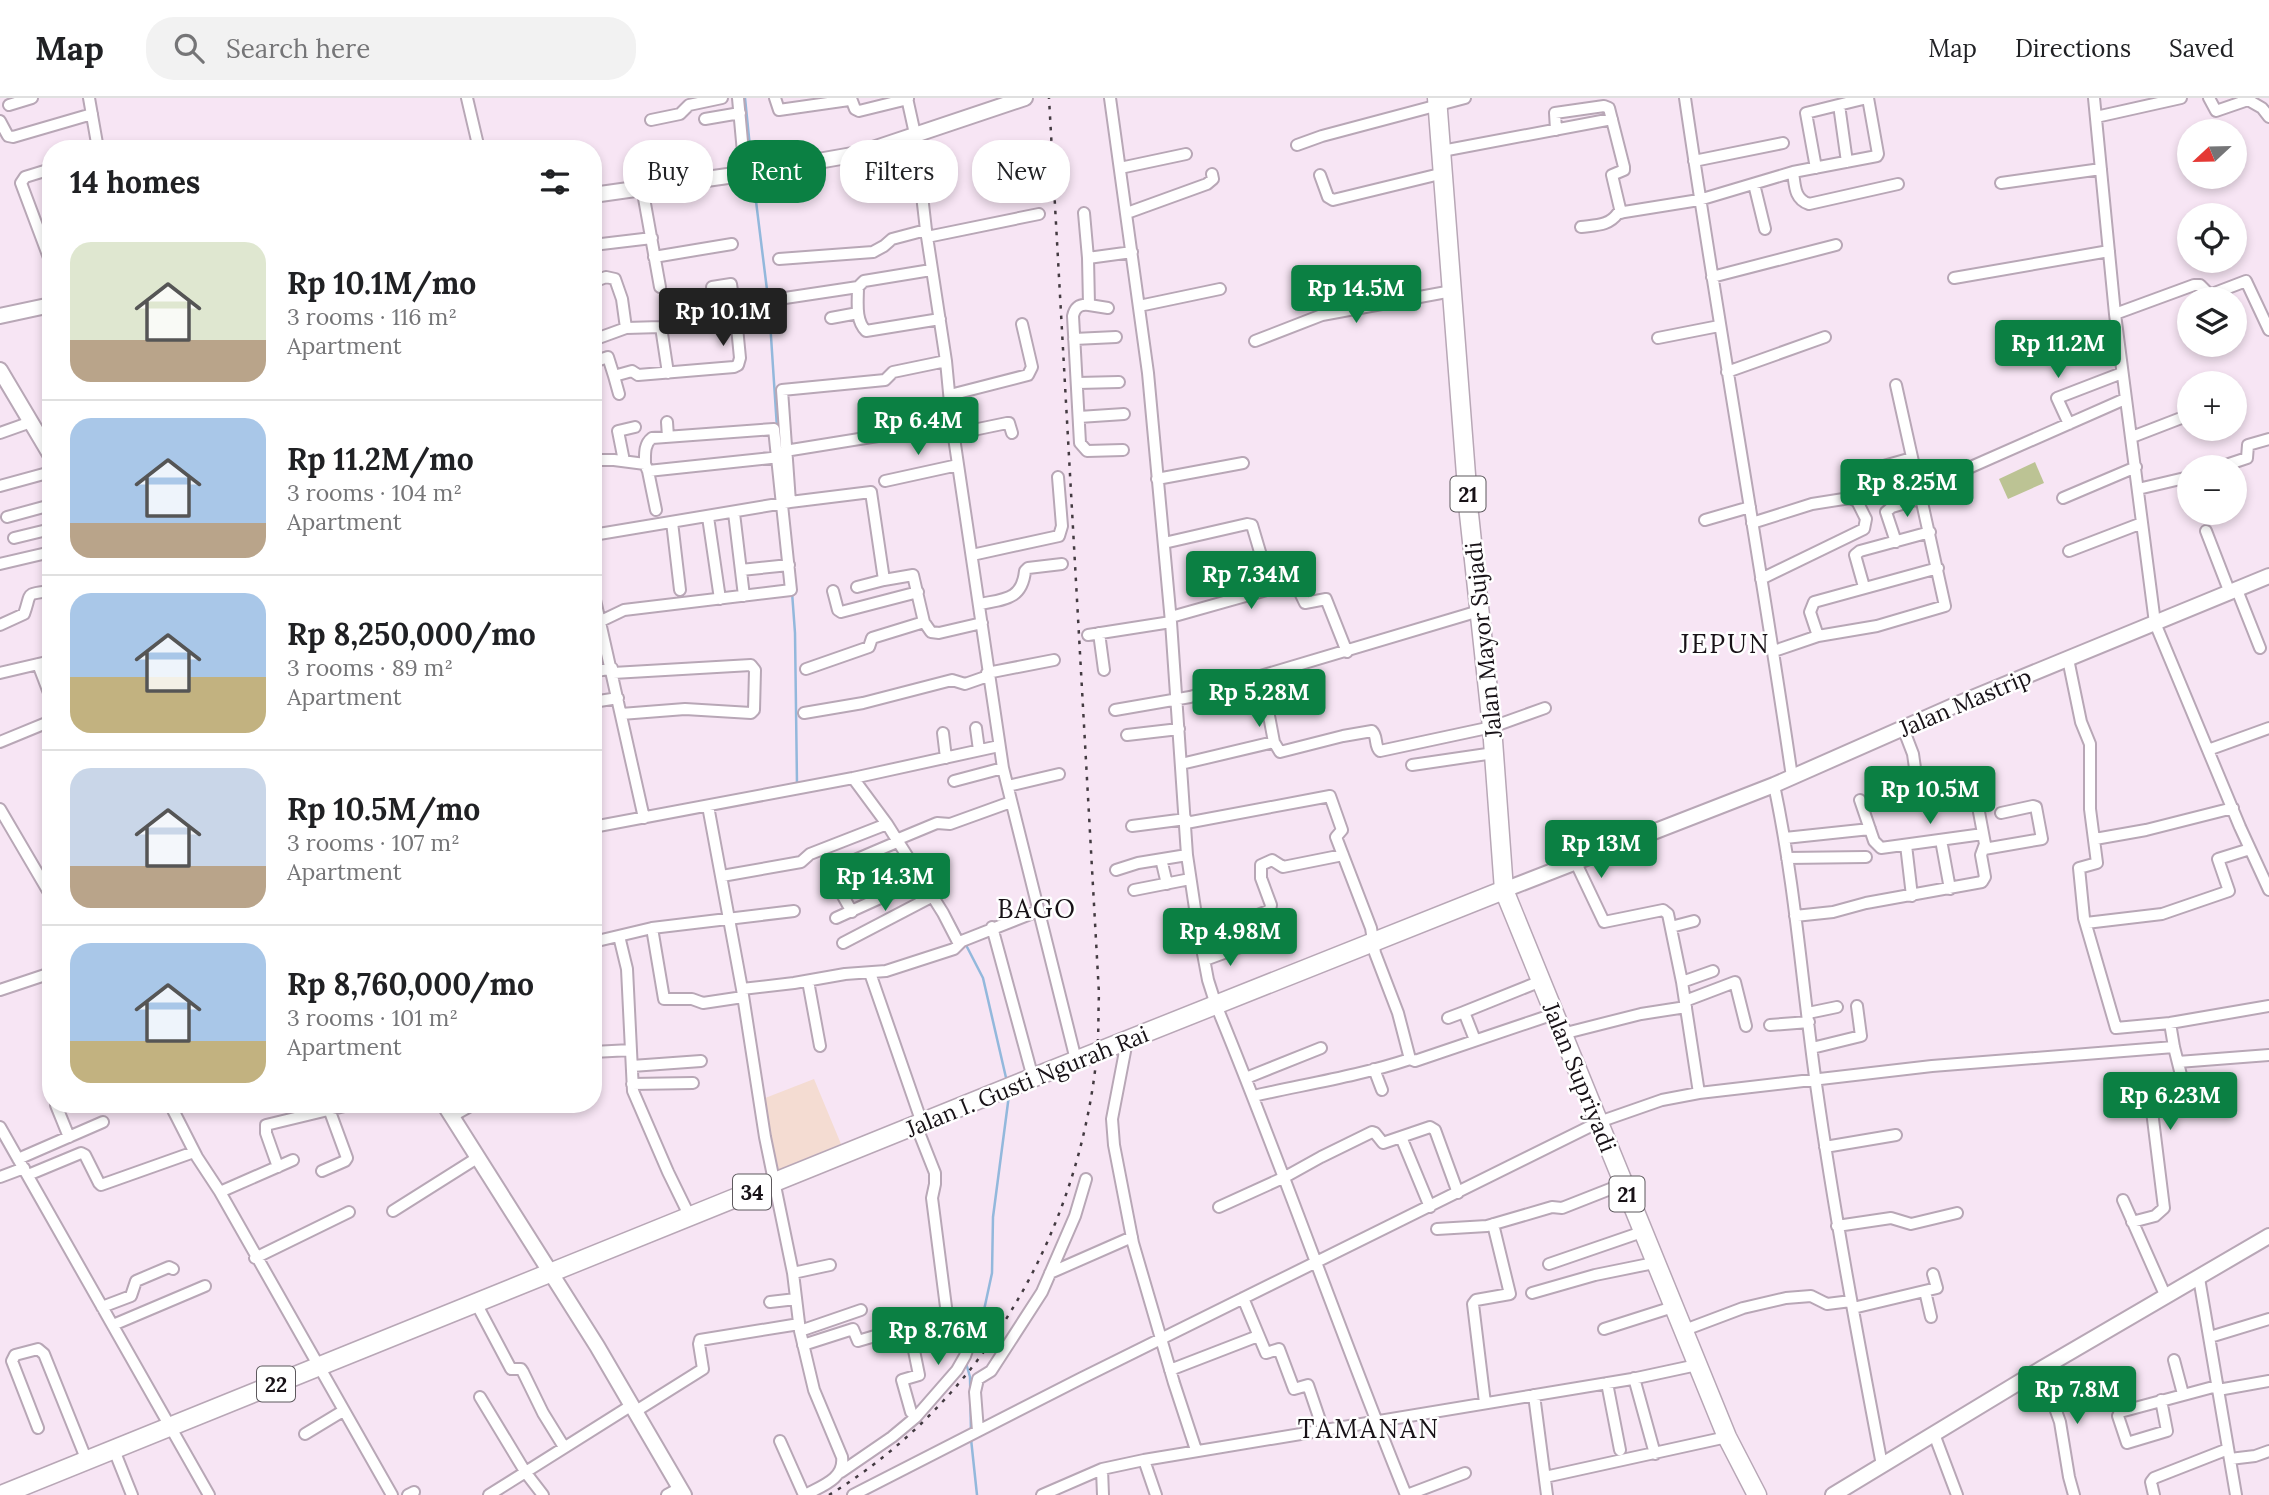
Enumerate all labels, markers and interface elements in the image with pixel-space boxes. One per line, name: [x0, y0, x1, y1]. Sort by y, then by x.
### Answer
search box: [146, 17, 636, 80]
text: Map: [35, 27, 104, 69]
icon: search: [170, 29, 208, 67]
text: Search here: [226, 32, 370, 65]
text: Map: [1928, 33, 1977, 64]
text: Directions: [2015, 33, 2131, 64]
text: Saved: [2169, 33, 2234, 64]
north arrow: [2177, 119, 2247, 189]
map controls: [2177, 119, 2247, 525]
chip: Buy: [623, 140, 713, 203]
chip: Rent: [727, 140, 826, 203]
chip: Filters: [840, 140, 958, 203]
chip: New: [972, 140, 1070, 203]
text: 14 homes: [70, 163, 200, 201]
icon: filters: [536, 163, 574, 201]
button: locate: [2177, 203, 2247, 273]
text: Rp 10.1M/mo: [287, 264, 476, 302]
pin: Rp 14.5M: [1284, 266, 1428, 325]
icon: home: [126, 270, 210, 354]
text: Rp 14.5M: [1307, 273, 1405, 302]
button: layers: [2177, 287, 2247, 357]
pin: Rp 10.1M: [651, 288, 795, 348]
text: Rp 10.1M: [675, 296, 771, 325]
text: 3 rooms · 116 m²: [287, 302, 457, 331]
pin: Rp 11.2M: [1986, 320, 2130, 380]
text: Rp 11.2M: [2011, 328, 2105, 357]
text: Apartment: [287, 331, 402, 360]
button: +: [2177, 371, 2247, 441]
pin: Rp 6.4M: [853, 398, 983, 457]
text: Rp 6.4M: [873, 405, 963, 434]
text: Rp 11.2M/mo: [287, 440, 474, 478]
icon: home: [126, 446, 210, 530]
button: −: [2177, 455, 2247, 525]
pin: Rp 8.25M: [1835, 460, 1979, 519]
text: Rp 8.25M: [1856, 467, 1958, 496]
road number: 21: [1450, 476, 1486, 512]
text: 3 rooms · 104 m²: [287, 478, 462, 507]
text: Apartment: [287, 507, 402, 536]
street label: Jalan Mayor Sujadi: [1458, 540, 1508, 741]
pin: Rp 7.34M: [1179, 552, 1323, 611]
text: Rp 7.34M: [1202, 559, 1300, 588]
text: Rp 8,250,000/mo: [287, 615, 536, 653]
icon: home: [126, 621, 210, 705]
district label: JEPUN: [1679, 627, 1771, 660]
text: 3 rooms · 89 m²: [287, 653, 453, 682]
street label: Jalan Mastrip: [1894, 661, 2036, 743]
pin: Rp 5.28M: [1187, 670, 1331, 729]
text: Rp 5.28M: [1208, 677, 1310, 706]
text: Apartment: [287, 682, 402, 711]
pin: Rp 10.5M: [1858, 766, 2002, 826]
text: Rp 10.5M: [1880, 774, 1980, 803]
text: Rp 10.5M/mo: [287, 790, 480, 828]
icon: home: [126, 796, 210, 880]
pin: Rp 13M: [1544, 820, 1658, 880]
text: 3 rooms · 107 m²: [287, 828, 460, 857]
text: Rp 13M: [1561, 828, 1641, 857]
pin: Rp 14.3M: [813, 854, 957, 913]
text: Apartment: [287, 857, 402, 886]
text: Rp 14.3M: [836, 861, 934, 890]
district label: BAGO: [997, 892, 1077, 925]
pin: Rp 4.98M: [1158, 908, 1302, 968]
text: Rp 4.98M: [1179, 916, 1281, 945]
text: Rp 8,760,000/mo: [287, 965, 534, 1003]
icon: home: [126, 971, 210, 1055]
street label: Jalan Supriyadi: [1536, 997, 1623, 1156]
text: 3 rooms · 101 m²: [287, 1003, 458, 1032]
street label: Jalan I. Gusti Ngurah Rai: [901, 1019, 1153, 1143]
text: Apartment: [287, 1032, 402, 1061]
pin: Rp 6.23M: [2098, 1072, 2242, 1132]
text: Rp 6.23M: [2119, 1080, 2221, 1109]
road number: 34: [733, 1174, 771, 1210]
road number: 21: [1610, 1176, 1644, 1212]
pin: Rp 8.76M: [866, 1308, 1010, 1367]
text: Rp 8.76M: [888, 1315, 988, 1344]
road number: 22: [257, 1366, 295, 1402]
pin: Rp 7.8M: [2012, 1366, 2142, 1426]
text: Rp 7.8M: [2034, 1374, 2120, 1403]
district label: TAMANAN: [1298, 1412, 1440, 1445]

